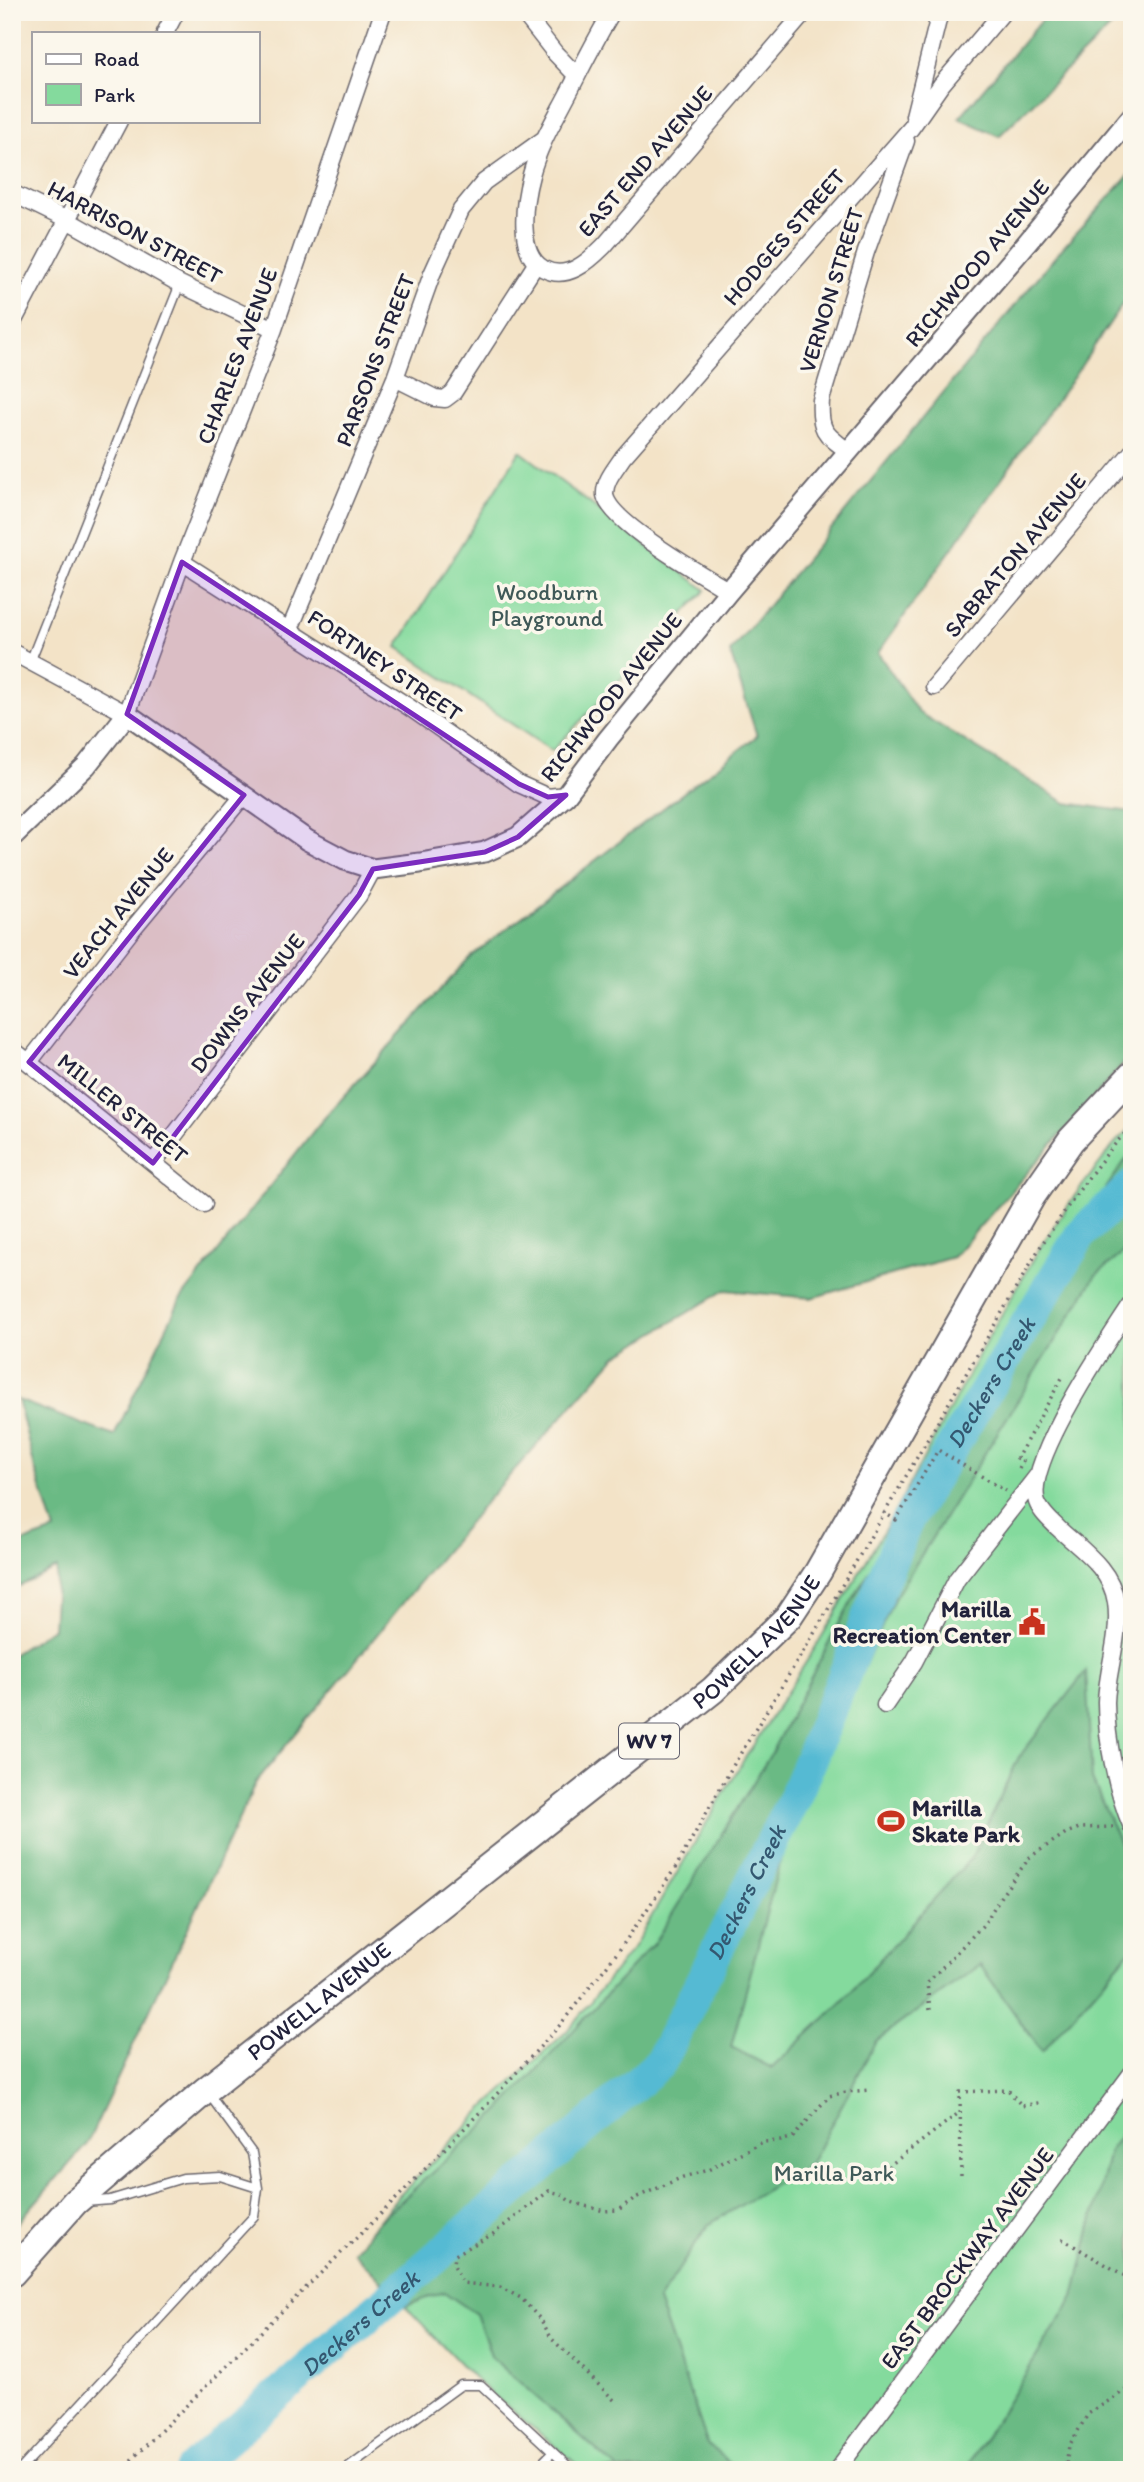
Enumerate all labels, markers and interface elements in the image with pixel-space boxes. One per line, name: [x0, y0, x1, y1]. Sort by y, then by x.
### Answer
legend: [32, 32, 259, 122]
text: Road: [94, 46, 140, 71]
street label: EAST END AVENUE: [572, 79, 718, 243]
text: Park: [94, 82, 136, 107]
street label: HODGES STREET: [717, 163, 851, 311]
street label: RICHWOOD AVENUE: [899, 173, 1055, 353]
street label: HARRISON STREET: [43, 174, 227, 290]
street label: VERNON STREET: [793, 204, 869, 376]
street label: CHARLES AVENUE: [190, 264, 284, 448]
street label: PARSONS STREET: [329, 269, 421, 450]
street label: SABRATON AVENUE: [938, 467, 1092, 643]
park label: Woodburn Playground: [491, 578, 604, 632]
street label: FORTNEY STREET: [302, 603, 468, 727]
street label: RICHWOOD AVENUE: [534, 606, 688, 788]
street label: VEACH AVENUE: [56, 841, 180, 984]
street label: DOWNS AVENUE: [184, 927, 310, 1079]
street label: MILLER STREET: [52, 1047, 194, 1169]
water label: Deckers Creek: [940, 1310, 1042, 1453]
street label: POWELL AVENUE: [686, 1569, 826, 1715]
place label: Marilla Recreation Center: [833, 1595, 1012, 1649]
public building icon: Marilla Recreation Center: [1017, 1607, 1047, 1637]
road number: WV 7: [619, 1724, 679, 1758]
place label: Marilla Skate Park: [912, 1794, 1021, 1848]
sports icon: Marilla Skate Park: [876, 1806, 906, 1836]
water label: Deckers Creek: [699, 1818, 793, 1965]
street label: POWELL AVENUE: [241, 1936, 397, 2066]
street label: EAST BROCKWAY AVENUE: [874, 2141, 1060, 2374]
park label: Marilla Park: [774, 2159, 894, 2187]
water label: Deckers Creek: [295, 2262, 426, 2382]

